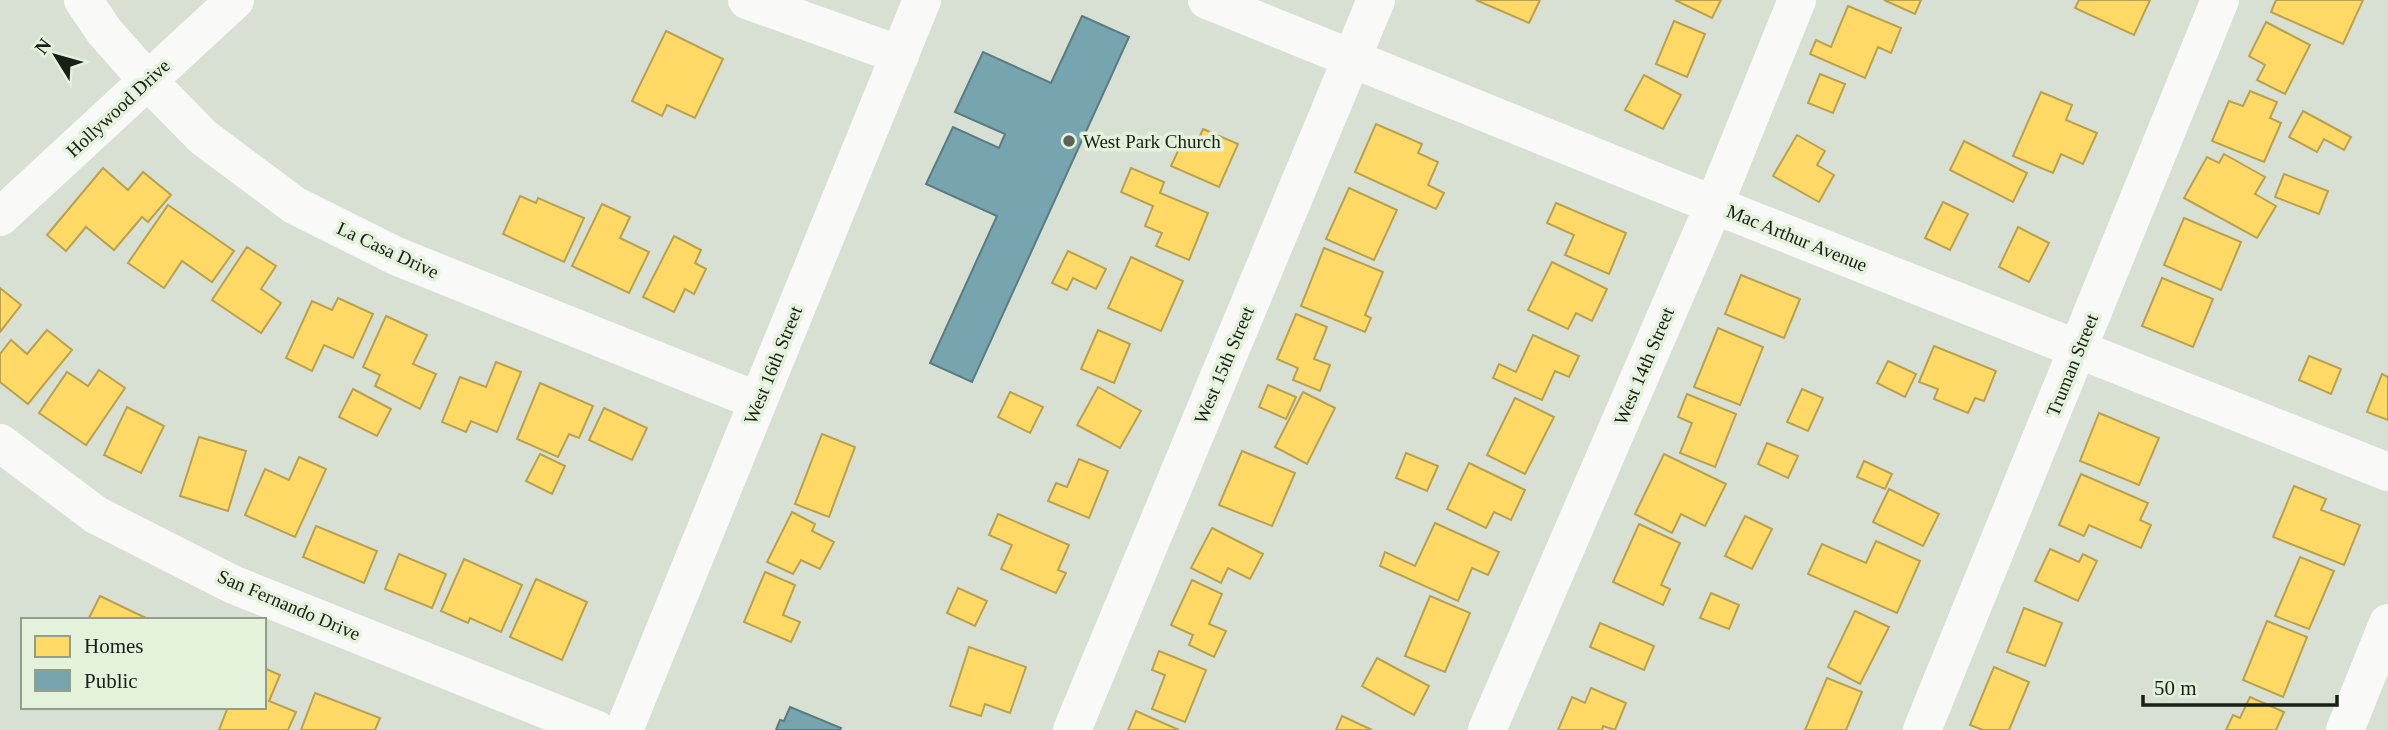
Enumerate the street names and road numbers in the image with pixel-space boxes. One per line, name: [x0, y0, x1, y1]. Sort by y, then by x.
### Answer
street label: Hollywood Drive: [62, 55, 174, 161]
street label: Mac Arthur Avenue: [1724, 200, 1870, 276]
street label: La Casa Drive: [334, 217, 442, 283]
street label: West 16th Street: [740, 302, 806, 427]
street label: West 15th Street: [1190, 303, 1258, 427]
street label: West 14th Street: [1610, 304, 1678, 428]
street label: Truman Street: [2042, 310, 2102, 419]
street label: San Fernando Drive: [214, 565, 364, 645]

